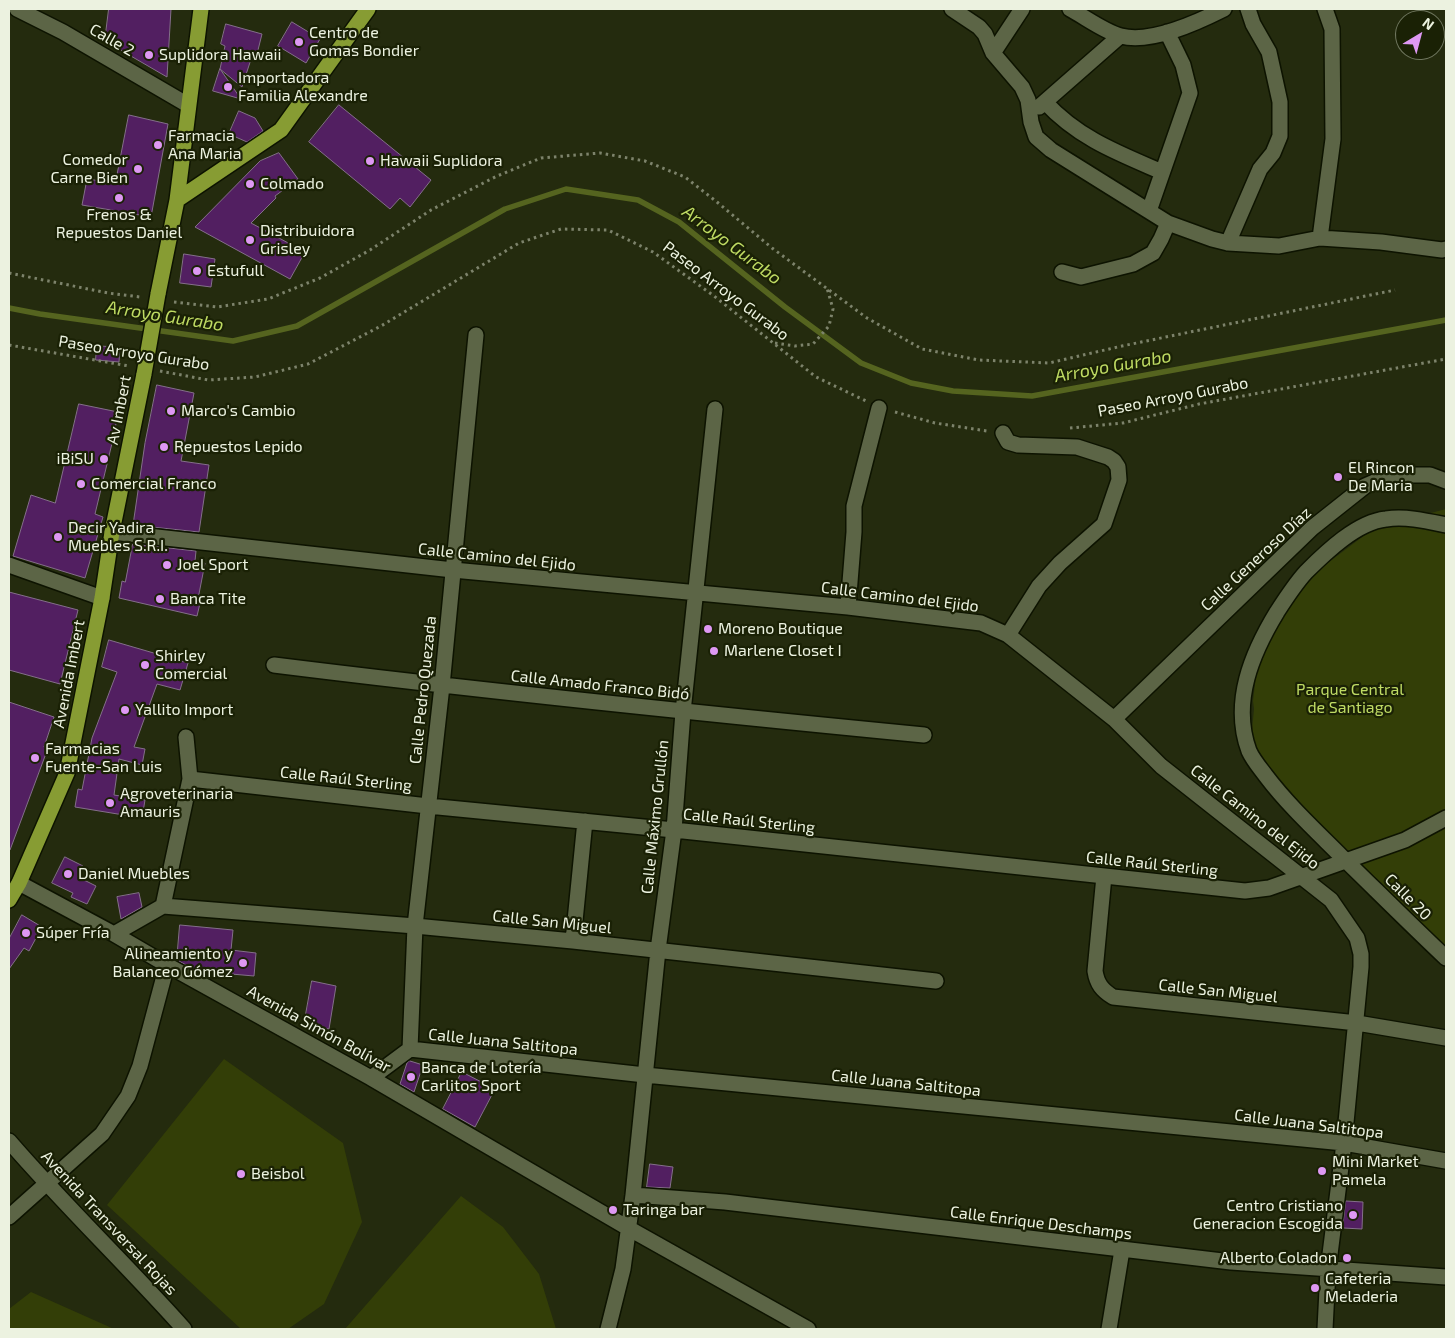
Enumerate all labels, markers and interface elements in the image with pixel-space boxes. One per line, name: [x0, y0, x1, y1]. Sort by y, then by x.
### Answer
north arrow: [1395, 10, 1445, 60]
text: N: [1420, 14, 1438, 33]
street label: Calle 2: [86, 20, 138, 60]
place label: Centro de Gomas Bondier: [309, 23, 419, 61]
marker: Centro de Gomas Bondier: [293, 36, 305, 48]
place label: Suplidora Hawaii: [159, 45, 281, 65]
marker: Suplidora Hawaii: [143, 49, 155, 61]
place label: Importadora Familia Alexandre: [238, 68, 368, 106]
marker: Importadora Familia Alexandre: [222, 81, 234, 93]
place label: Farmacia Ana Maria: [168, 126, 242, 164]
marker: Farmacia Ana Maria: [152, 139, 164, 151]
place label: Comedor Carne Bien: [50, 150, 128, 188]
place label: Hawaii Suplidora: [380, 151, 502, 171]
marker: Hawaii Suplidora: [364, 155, 376, 167]
marker: Comedor Carne Bien: [132, 163, 144, 175]
place label: Colmado: [260, 174, 324, 194]
marker: Colmado: [244, 178, 256, 190]
marker: Frenos & Repuestos Daniel: [113, 192, 125, 204]
water label: Arroyo Gurabo: [678, 201, 786, 289]
place label: Frenos & Repuestos Daniel: [56, 205, 182, 243]
place label: Distribuidora Grisley: [260, 221, 355, 259]
marker: Distribuidora Grisley: [244, 234, 256, 246]
street label: Paseo Arroyo Gurabo: [659, 237, 793, 345]
place label: Estufull: [207, 261, 264, 281]
marker: Estufull: [191, 265, 203, 277]
water label: Arroyo Gurabo: [105, 296, 225, 336]
street label: Paseo Arroyo Gurabo: [57, 332, 211, 374]
water label: Arroyo Gurabo: [1053, 345, 1173, 387]
street label: Paseo Arroyo Gurabo: [1096, 373, 1250, 421]
street label: Av Imbert: [103, 374, 135, 446]
place label: Marco's Cambio: [181, 401, 296, 421]
marker: Marco's Cambio: [165, 405, 177, 417]
place label: Repuestos Lepido: [174, 437, 303, 457]
marker: Repuestos Lepido: [158, 441, 170, 453]
place label: iBiSU: [57, 449, 94, 469]
marker: iBiSU: [98, 453, 110, 465]
place label: El Rincon De Maria: [1348, 458, 1415, 496]
marker: El Rincon De Maria: [1332, 471, 1344, 483]
place label: Comercial Franco: [91, 474, 217, 494]
marker: Comercial Franco: [75, 478, 87, 490]
street label: Calle Generoso Díaz: [1197, 503, 1315, 615]
place label: Decir Yadira Muebles S.R.I.: [68, 518, 168, 556]
marker: Decir Yadira Muebles S.R.I.: [52, 531, 64, 543]
street label: Calle Camino del Ejido: [417, 539, 577, 575]
place label: Joel Sport: [177, 555, 248, 575]
marker: Joel Sport: [161, 559, 173, 571]
street label: Calle Camino del Ejido: [820, 578, 980, 616]
place label: Banca Tite: [170, 589, 246, 609]
marker: Banca Tite: [154, 593, 166, 605]
street label: Calle Pedro Quezada: [406, 615, 440, 765]
street label: Avenida Imbert: [49, 618, 89, 730]
place label: Moreno Boutique: [718, 619, 843, 639]
marker: Moreno Boutique: [702, 623, 714, 635]
place label: Marlene Closet I: [724, 641, 842, 661]
marker: Marlene Closet I: [708, 645, 720, 657]
place label: Shirley Comercial: [155, 646, 227, 684]
marker: Shirley Comercial: [139, 659, 151, 671]
street label: Calle Amado Franco Bidó: [510, 666, 690, 704]
park label: Parque Central de Santiago: [1296, 680, 1404, 718]
place label: Yallito Import: [135, 700, 233, 720]
marker: Yallito Import: [119, 704, 131, 716]
place label: Farmacias Fuente-San Luis: [45, 739, 162, 777]
street label: Calle Máximo Grullón: [637, 739, 673, 895]
marker: Farmacias Fuente-San Luis: [29, 752, 41, 764]
street label: Calle Camino del Ejido: [1187, 761, 1323, 873]
street label: Calle Raúl Sterling: [279, 763, 413, 795]
place label: Agroveterinaria Amauris: [120, 784, 233, 822]
marker: Agroveterinaria Amauris: [104, 797, 116, 809]
street label: Calle Raúl Sterling: [682, 805, 816, 837]
street label: Calle Raúl Sterling: [1085, 848, 1219, 880]
place label: Daniel Muebles: [78, 864, 190, 884]
marker: Daniel Muebles: [62, 868, 74, 880]
street label: Calle 20: [1381, 870, 1435, 924]
street label: Calle San Miguel: [492, 906, 612, 938]
place label: Súper Fría: [36, 923, 109, 943]
marker: Súper Fría: [20, 927, 32, 939]
place label: Alineamiento y Balanceo Gómez: [113, 944, 233, 982]
marker: Alineamiento y Balanceo Gómez: [237, 957, 249, 969]
street label: Calle San Miguel: [1158, 975, 1278, 1007]
street label: Avenida Simón Bolívar: [244, 981, 394, 1077]
street label: Calle Juana Saltitopa: [427, 1025, 579, 1059]
place label: Banca de Lotería Carlitos Sport: [421, 1058, 542, 1096]
street label: Calle Juana Saltitopa: [830, 1066, 982, 1100]
marker: Banca de Lotería Carlitos Sport: [405, 1071, 417, 1083]
street label: Calle Juana Saltitopa: [1233, 1105, 1385, 1143]
street label: Avenida Transversal Rojas: [37, 1147, 181, 1299]
place label: Mini Market Pamela: [1332, 1152, 1419, 1190]
place label: Beisbol: [251, 1164, 305, 1184]
marker: Mini Market Pamela: [1316, 1165, 1328, 1177]
marker: Beisbol: [235, 1168, 247, 1180]
place label: Centro Cristiano Generacion Escogida: [1193, 1196, 1343, 1234]
place label: Taringa bar: [623, 1200, 705, 1220]
street label: Calle Enrique Deschamps: [949, 1202, 1133, 1244]
marker: Taringa bar: [607, 1204, 619, 1216]
marker: Centro Cristiano Generacion Escogida: [1347, 1209, 1359, 1221]
place label: Alberto Coladon: [1220, 1248, 1337, 1268]
marker: Alberto Coladon: [1341, 1252, 1353, 1264]
place label: Cafeteria Meladeria: [1325, 1269, 1398, 1307]
marker: Cafeteria Meladeria: [1309, 1282, 1321, 1294]

